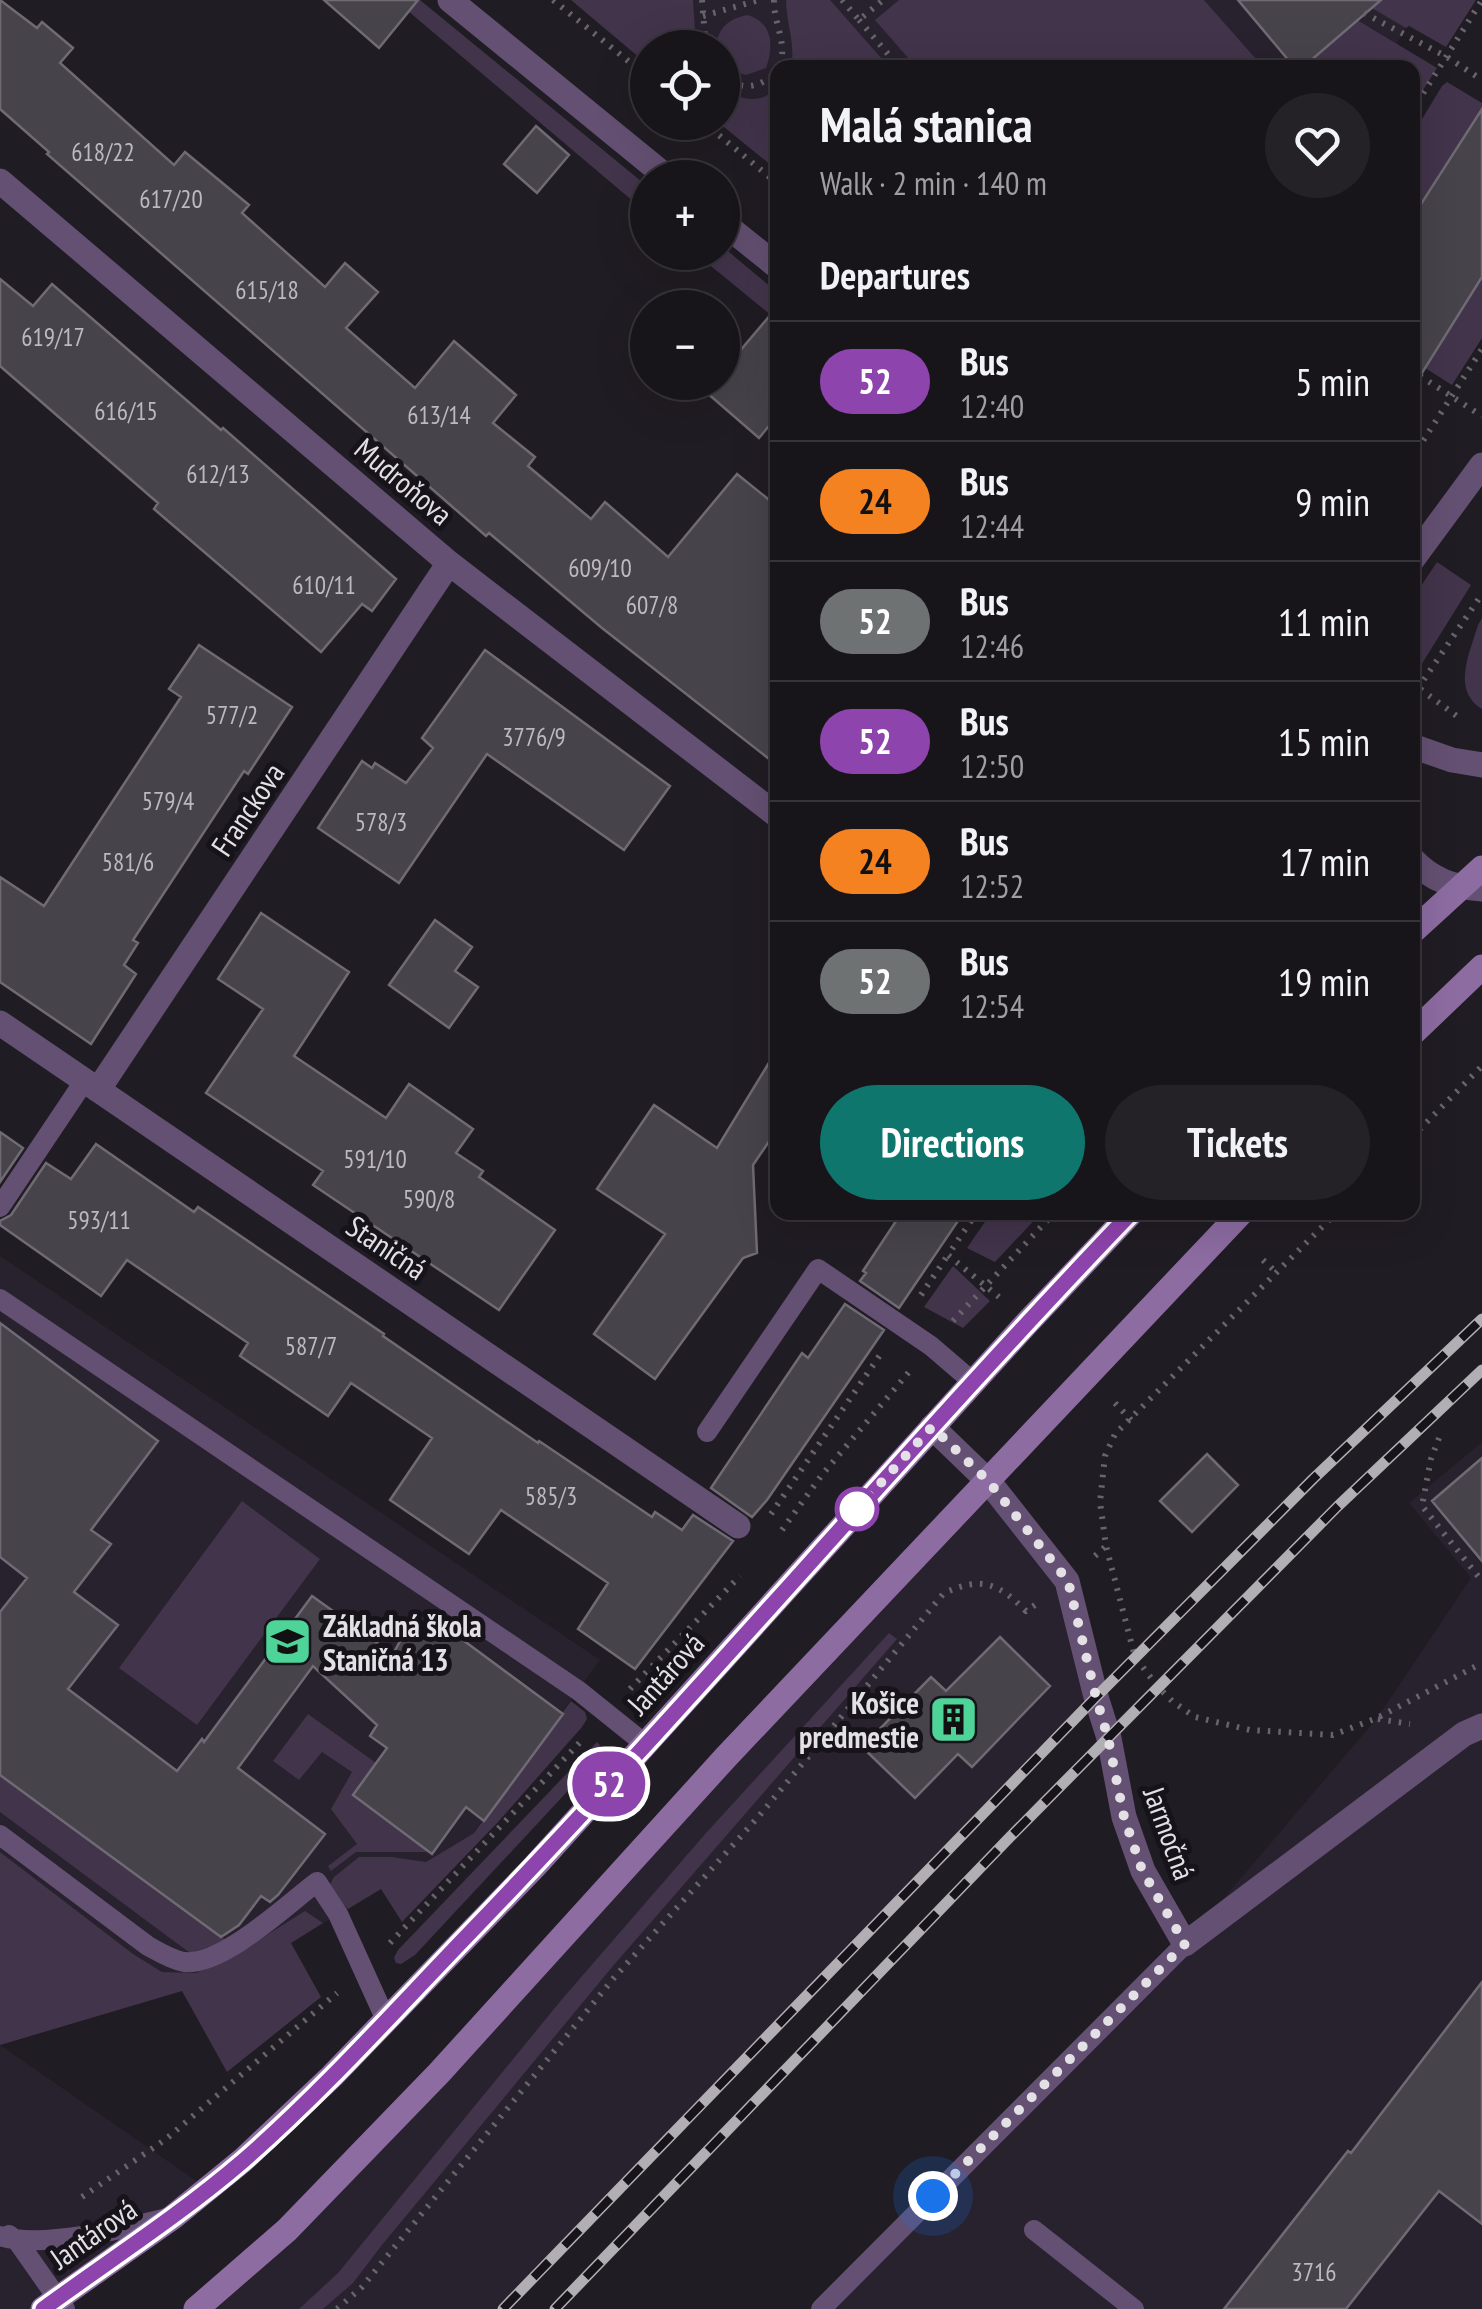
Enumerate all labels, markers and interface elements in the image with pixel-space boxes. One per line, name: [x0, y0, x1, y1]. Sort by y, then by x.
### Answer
map controls: [630, 30, 740, 400]
button: locate: [630, 30, 740, 140]
text: Malá stanica: [820, 93, 1033, 155]
button: heart: [1265, 93, 1370, 198]
house number: 618/22: [71, 136, 135, 168]
button: +: [630, 160, 740, 270]
text: Walk · 2 min · 140 m: [820, 162, 1047, 204]
house number: 617/20: [139, 183, 203, 215]
text: Departures: [820, 250, 970, 299]
house number: 615/18: [235, 274, 299, 306]
button: −: [630, 290, 740, 400]
house number: 619/17: [21, 321, 85, 353]
text: Bus: [960, 336, 1009, 385]
text: 5 min: [1295, 357, 1370, 406]
text: 52: [858, 358, 892, 404]
text: 12:40: [960, 385, 1024, 427]
house number: 616/15: [94, 395, 158, 427]
house number: 613/14: [407, 399, 471, 431]
street label: Mudroňova: [347, 429, 461, 533]
text: Bus: [960, 456, 1009, 505]
house number: 612/13: [186, 458, 250, 490]
text: 9 min: [1295, 477, 1370, 526]
text: 24: [858, 478, 892, 524]
text: 12:44: [960, 505, 1024, 547]
house number: 609/10: [568, 552, 632, 584]
house number: 610/11: [292, 569, 356, 601]
text: Bus: [960, 576, 1009, 625]
house number: 607/8: [626, 589, 678, 621]
text: 11 min: [1278, 597, 1370, 646]
text: 52: [858, 598, 892, 644]
text: 12:46: [960, 625, 1024, 667]
text: Bus: [960, 696, 1009, 745]
house number: 577/2: [206, 699, 258, 731]
text: 15 min: [1278, 717, 1370, 766]
text: 52: [858, 718, 892, 764]
house number: 3776/9: [502, 721, 566, 753]
text: 12:50: [960, 745, 1024, 787]
street label: Franckova: [202, 755, 292, 863]
house number: 579/4: [142, 785, 194, 817]
house number: 578/3: [355, 806, 407, 838]
text: Bus: [960, 816, 1009, 865]
text: 17 min: [1280, 837, 1370, 886]
text: 24: [858, 838, 892, 884]
house number: 581/6: [102, 846, 154, 878]
text: 12:52: [960, 865, 1024, 907]
text: Bus: [960, 936, 1009, 985]
text: 19 min: [1278, 957, 1370, 1006]
text: 52: [858, 958, 892, 1004]
text: 12:54: [960, 985, 1024, 1027]
button: Directions: [820, 1085, 1085, 1200]
button: Tickets: [1105, 1085, 1370, 1200]
house number: 591/10: [343, 1143, 407, 1175]
house number: 590/8: [403, 1183, 455, 1215]
house number: 593/11: [67, 1204, 131, 1236]
street label: Staničná: [339, 1206, 435, 1288]
house number: 587/7: [285, 1330, 337, 1362]
house number: 585/3: [525, 1480, 577, 1512]
unlabelled marker: [836, 1488, 878, 1530]
place label: Základná škola Staničná 13: [323, 1606, 482, 1679]
school or university icon: Základná škola Staničná 13: [262, 1616, 314, 1668]
street label: Jantárová: [617, 1624, 712, 1723]
place label: Košice predmestie: [799, 1683, 919, 1756]
building icon: Košice predmestie: [928, 1693, 980, 1745]
line badge: 52: [564, 1752, 654, 1816]
text: 52: [592, 1761, 626, 1807]
street label: Jarmočná: [1135, 1780, 1205, 1885]
your location: [908, 2171, 958, 2221]
street label: Jantárová: [41, 2189, 144, 2277]
house number: 3716: [1291, 2256, 1337, 2288]

